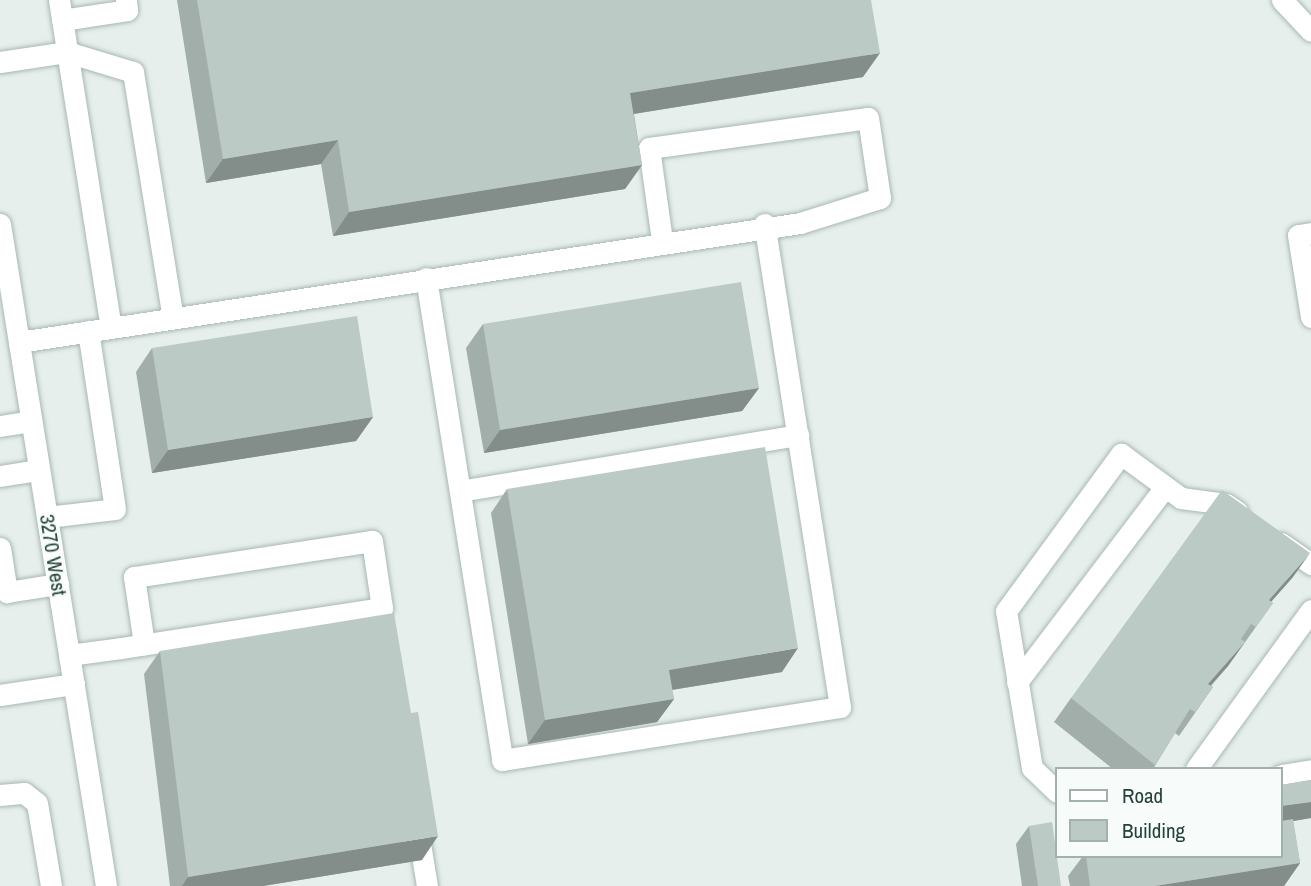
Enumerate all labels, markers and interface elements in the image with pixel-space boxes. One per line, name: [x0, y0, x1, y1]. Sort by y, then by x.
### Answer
street label: 3270 West: [34, 513, 72, 597]
legend: [1056, 767, 1283, 858]
text: Road: [1122, 781, 1163, 810]
text: Building: [1122, 816, 1185, 845]

